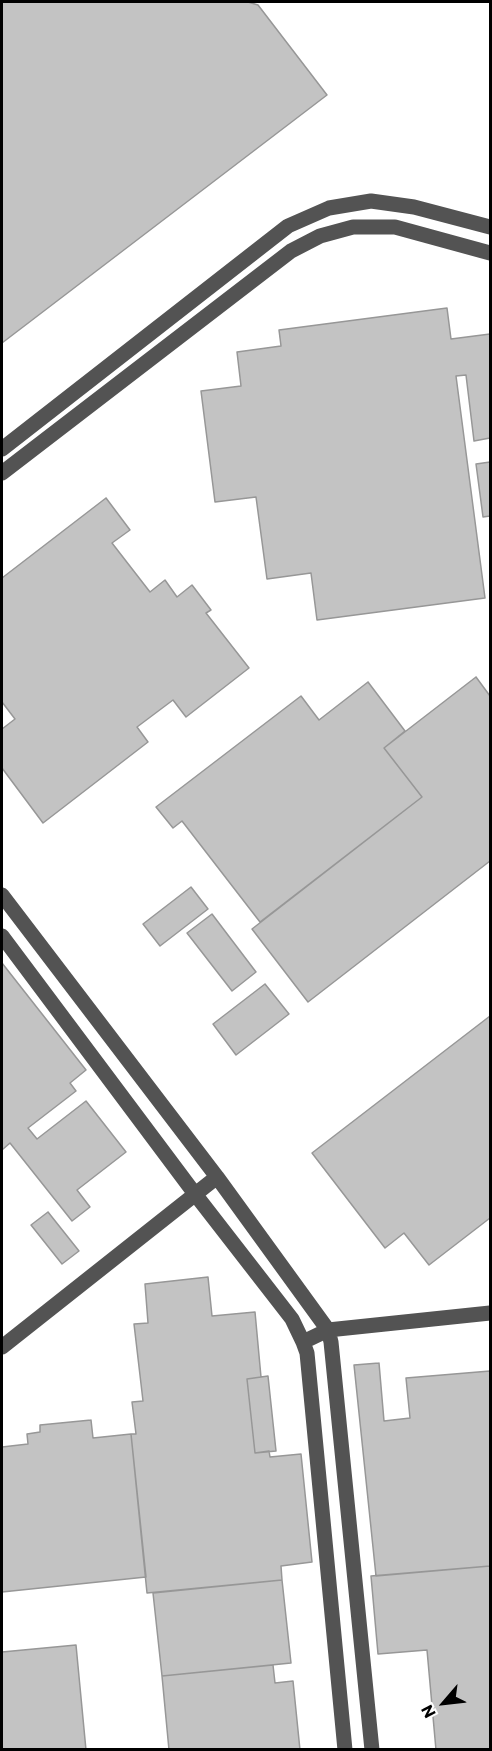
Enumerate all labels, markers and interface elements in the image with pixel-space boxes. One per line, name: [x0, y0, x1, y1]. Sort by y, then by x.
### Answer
north arrow: [414, 1673, 474, 1733]
text: N: [416, 1702, 439, 1721]

